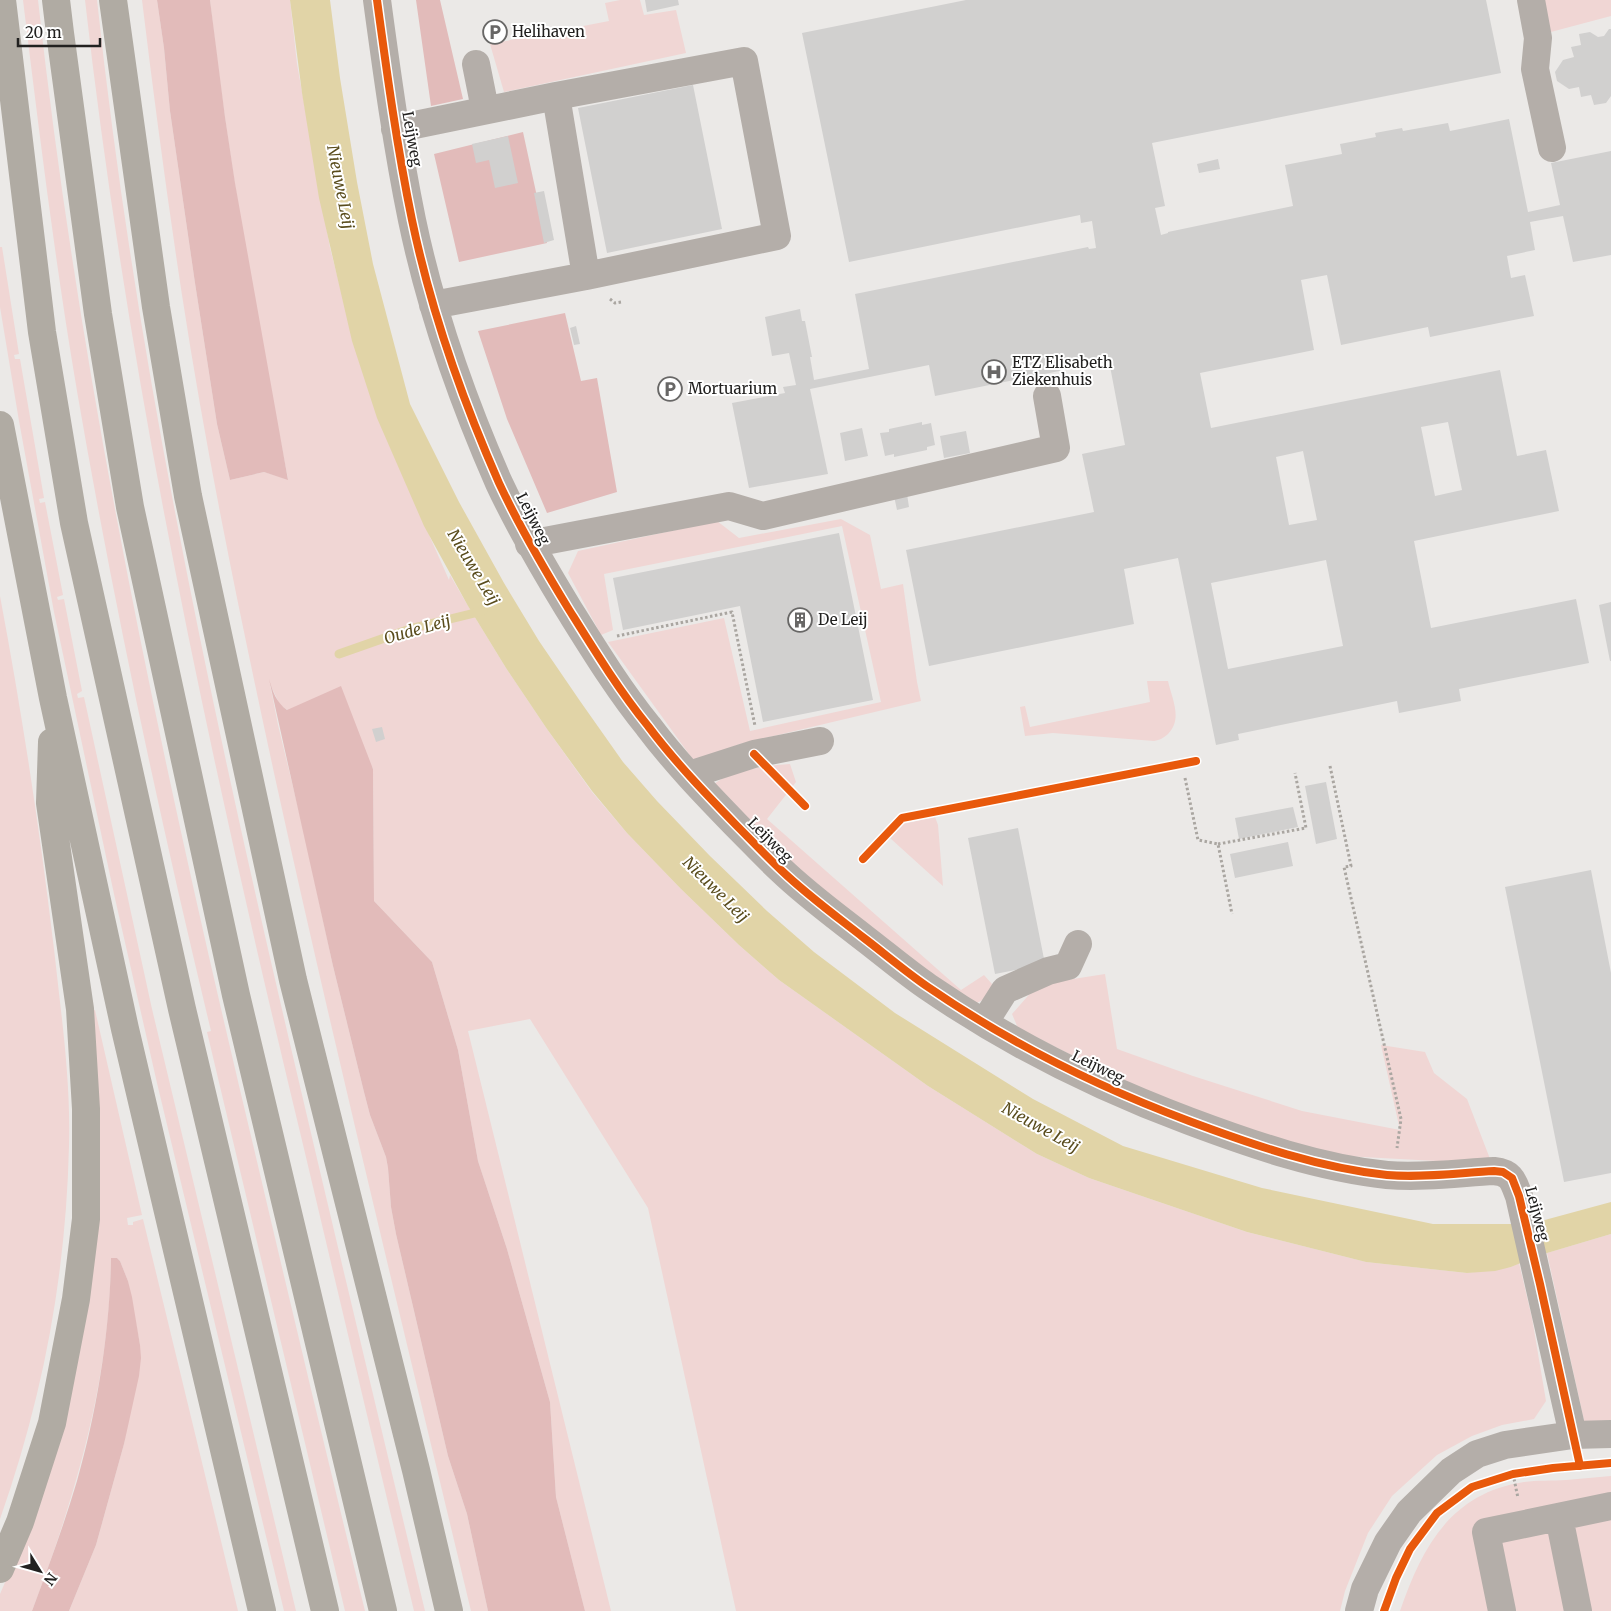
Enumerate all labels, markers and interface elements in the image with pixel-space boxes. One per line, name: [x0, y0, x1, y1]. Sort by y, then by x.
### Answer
scale bar: [18, 15, 100, 47]
parking icon: Helihaven: [482, 19, 508, 45]
place label: Helihaven: [512, 22, 585, 41]
text: 20 m: [25, 23, 62, 42]
street label: Leijweg: [398, 110, 427, 168]
water label: Nieuwe Leij: [323, 143, 359, 231]
place label: ETZ Elisabeth Ziekenhuis: [1012, 353, 1113, 389]
hospital icon: ETZ Elisabeth Ziekenhuis: [981, 359, 1007, 385]
parking icon: Mortuarium: [657, 376, 683, 402]
place label: Mortuarium: [688, 379, 777, 398]
street label: Leijweg: [512, 490, 555, 548]
water label: Nieuwe Leij: [443, 525, 505, 609]
building icon: De Leij: [787, 607, 813, 633]
water label: Oude Leij: [381, 610, 453, 648]
place label: De Leij: [818, 610, 868, 629]
street label: Leijweg: [744, 813, 797, 866]
water label: Nieuwe Leij: [679, 852, 753, 926]
street label: Leijweg: [1069, 1046, 1128, 1087]
water label: Nieuwe Leij: [999, 1098, 1083, 1157]
street label: Leijweg: [1521, 1184, 1554, 1243]
north arrow: [15, 1546, 65, 1596]
text: N: [40, 1569, 61, 1589]

